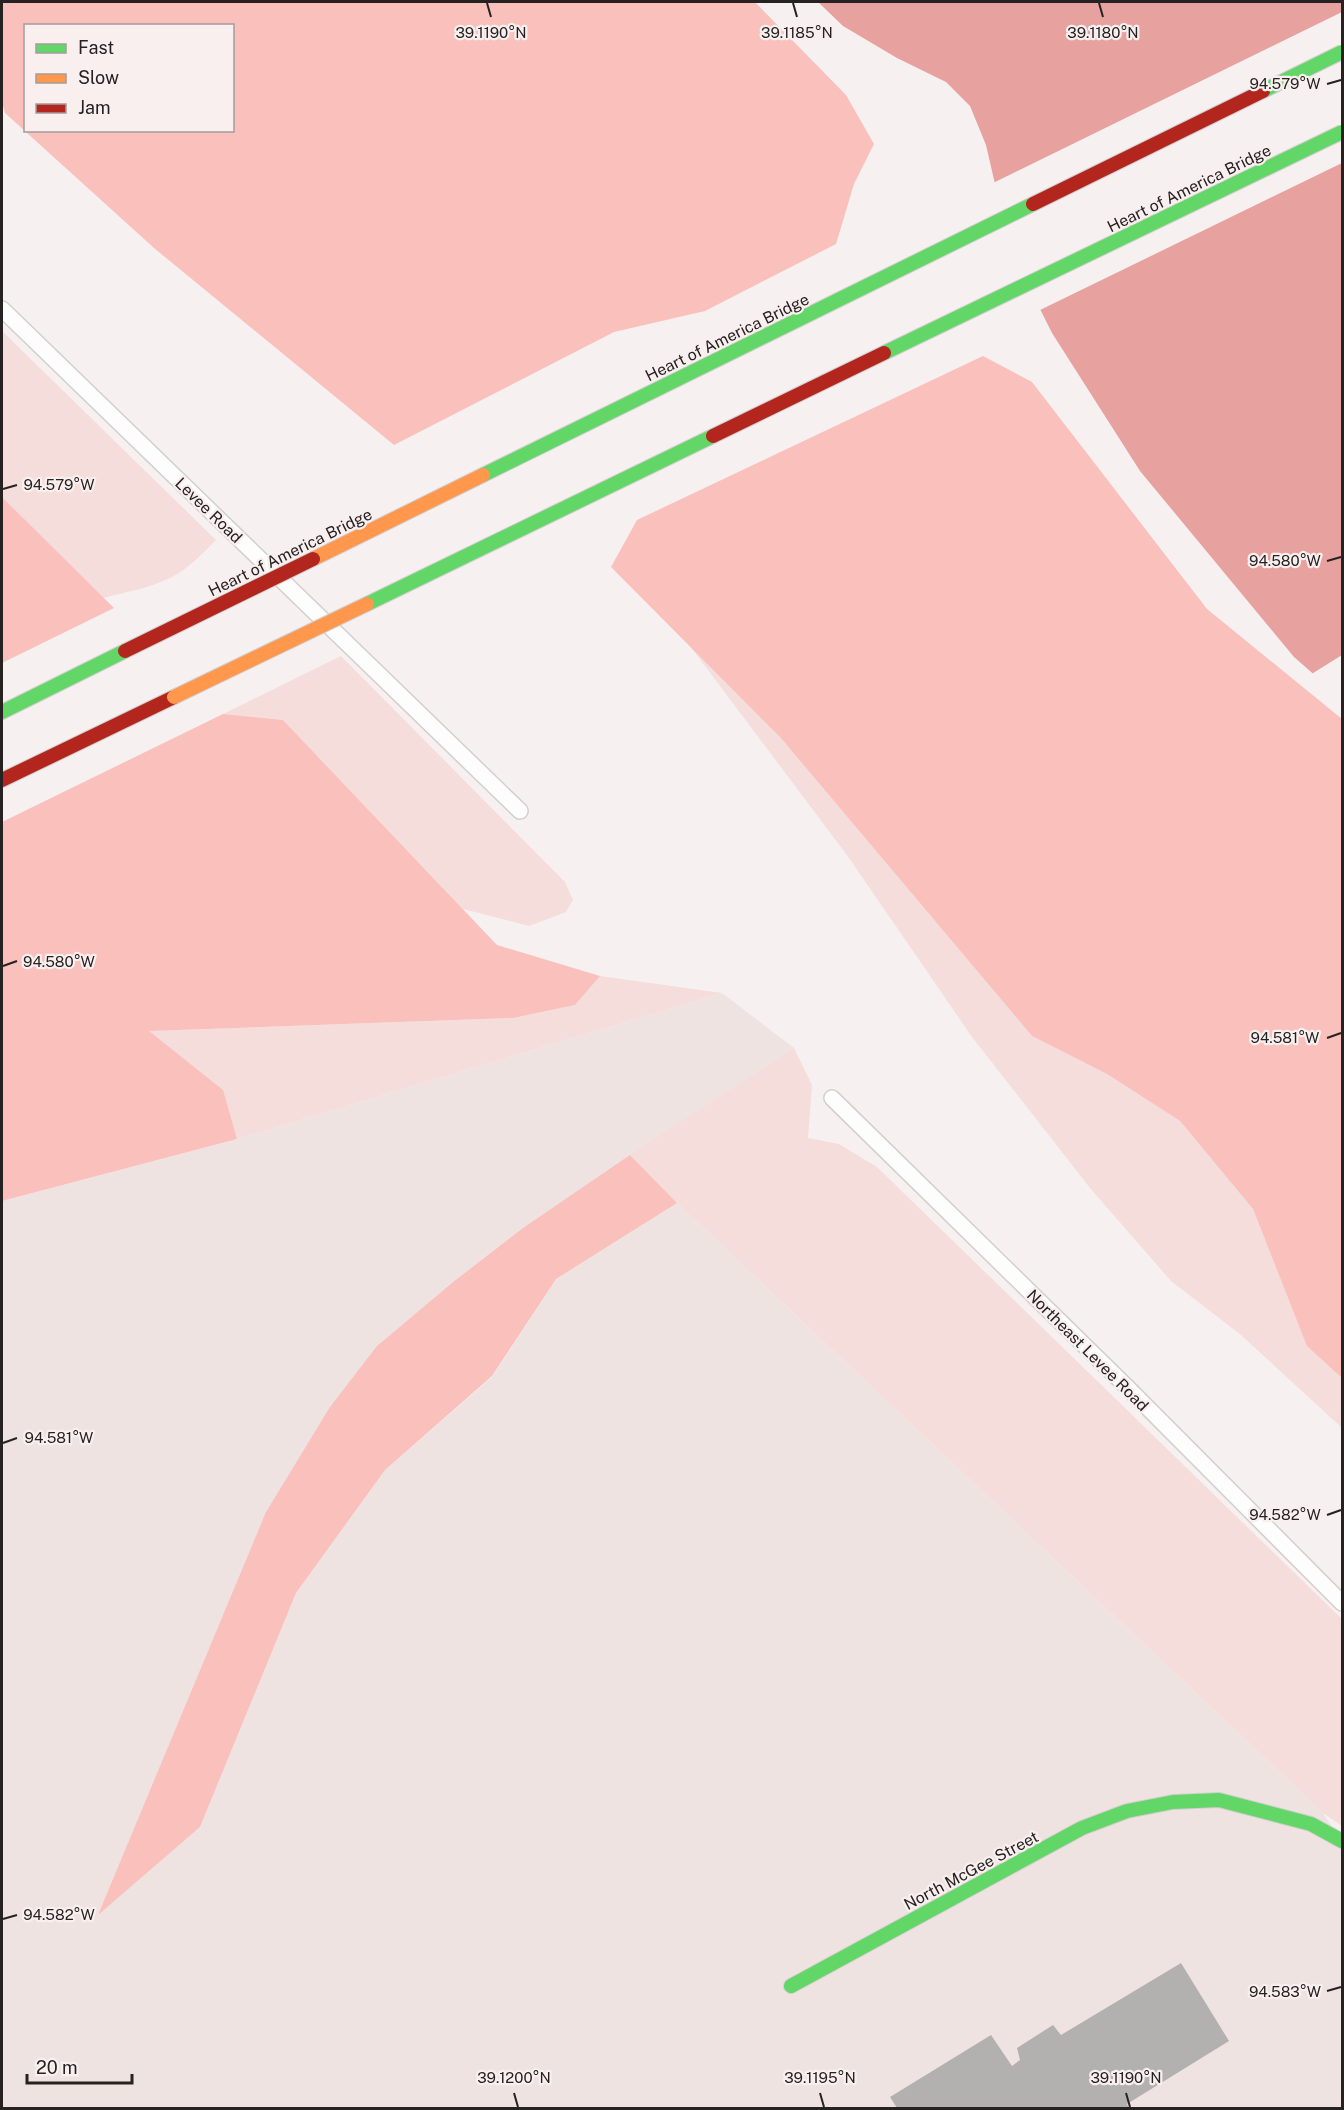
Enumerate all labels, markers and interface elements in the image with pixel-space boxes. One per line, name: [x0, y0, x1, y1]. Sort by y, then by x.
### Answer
legend: [24, 24, 234, 132]
text: 39.1190°N: [455, 24, 527, 41]
text: 39.1185°N: [761, 24, 833, 41]
text: 39.1180°N: [1067, 24, 1139, 41]
text: Fast: [78, 37, 114, 58]
text: Slow: [78, 67, 119, 88]
text: 94.579°W: [1249, 75, 1321, 92]
text: Jam: [78, 97, 111, 118]
street label: Heart of America Bridge: [1104, 140, 1274, 236]
street label: Heart of America Bridge: [642, 289, 812, 385]
street label: Levee Road: [171, 474, 246, 547]
text: 94.579°W: [23, 476, 95, 493]
street label: Heart of America Bridge: [205, 504, 375, 600]
text: 94.580°W: [1249, 552, 1321, 569]
text: 94.580°W: [23, 953, 95, 970]
text: 94.581°W: [1251, 1029, 1319, 1046]
street label: Northeast Levee Road: [1023, 1286, 1152, 1415]
text: 94.581°W: [25, 1429, 93, 1446]
text: 94.582°W: [1249, 1506, 1321, 1523]
street label: North McGee Street: [901, 1827, 1042, 1914]
text: 94.582°W: [23, 1906, 95, 1923]
text: 94.583°W: [1249, 1983, 1321, 2000]
scale bar: [27, 2047, 132, 2085]
text: 20 m: [36, 2057, 78, 2078]
text: 39.1200°N: [477, 2069, 551, 2086]
text: 39.1195°N: [784, 2069, 856, 2086]
text: 39.1190°N: [1090, 2069, 1162, 2086]

